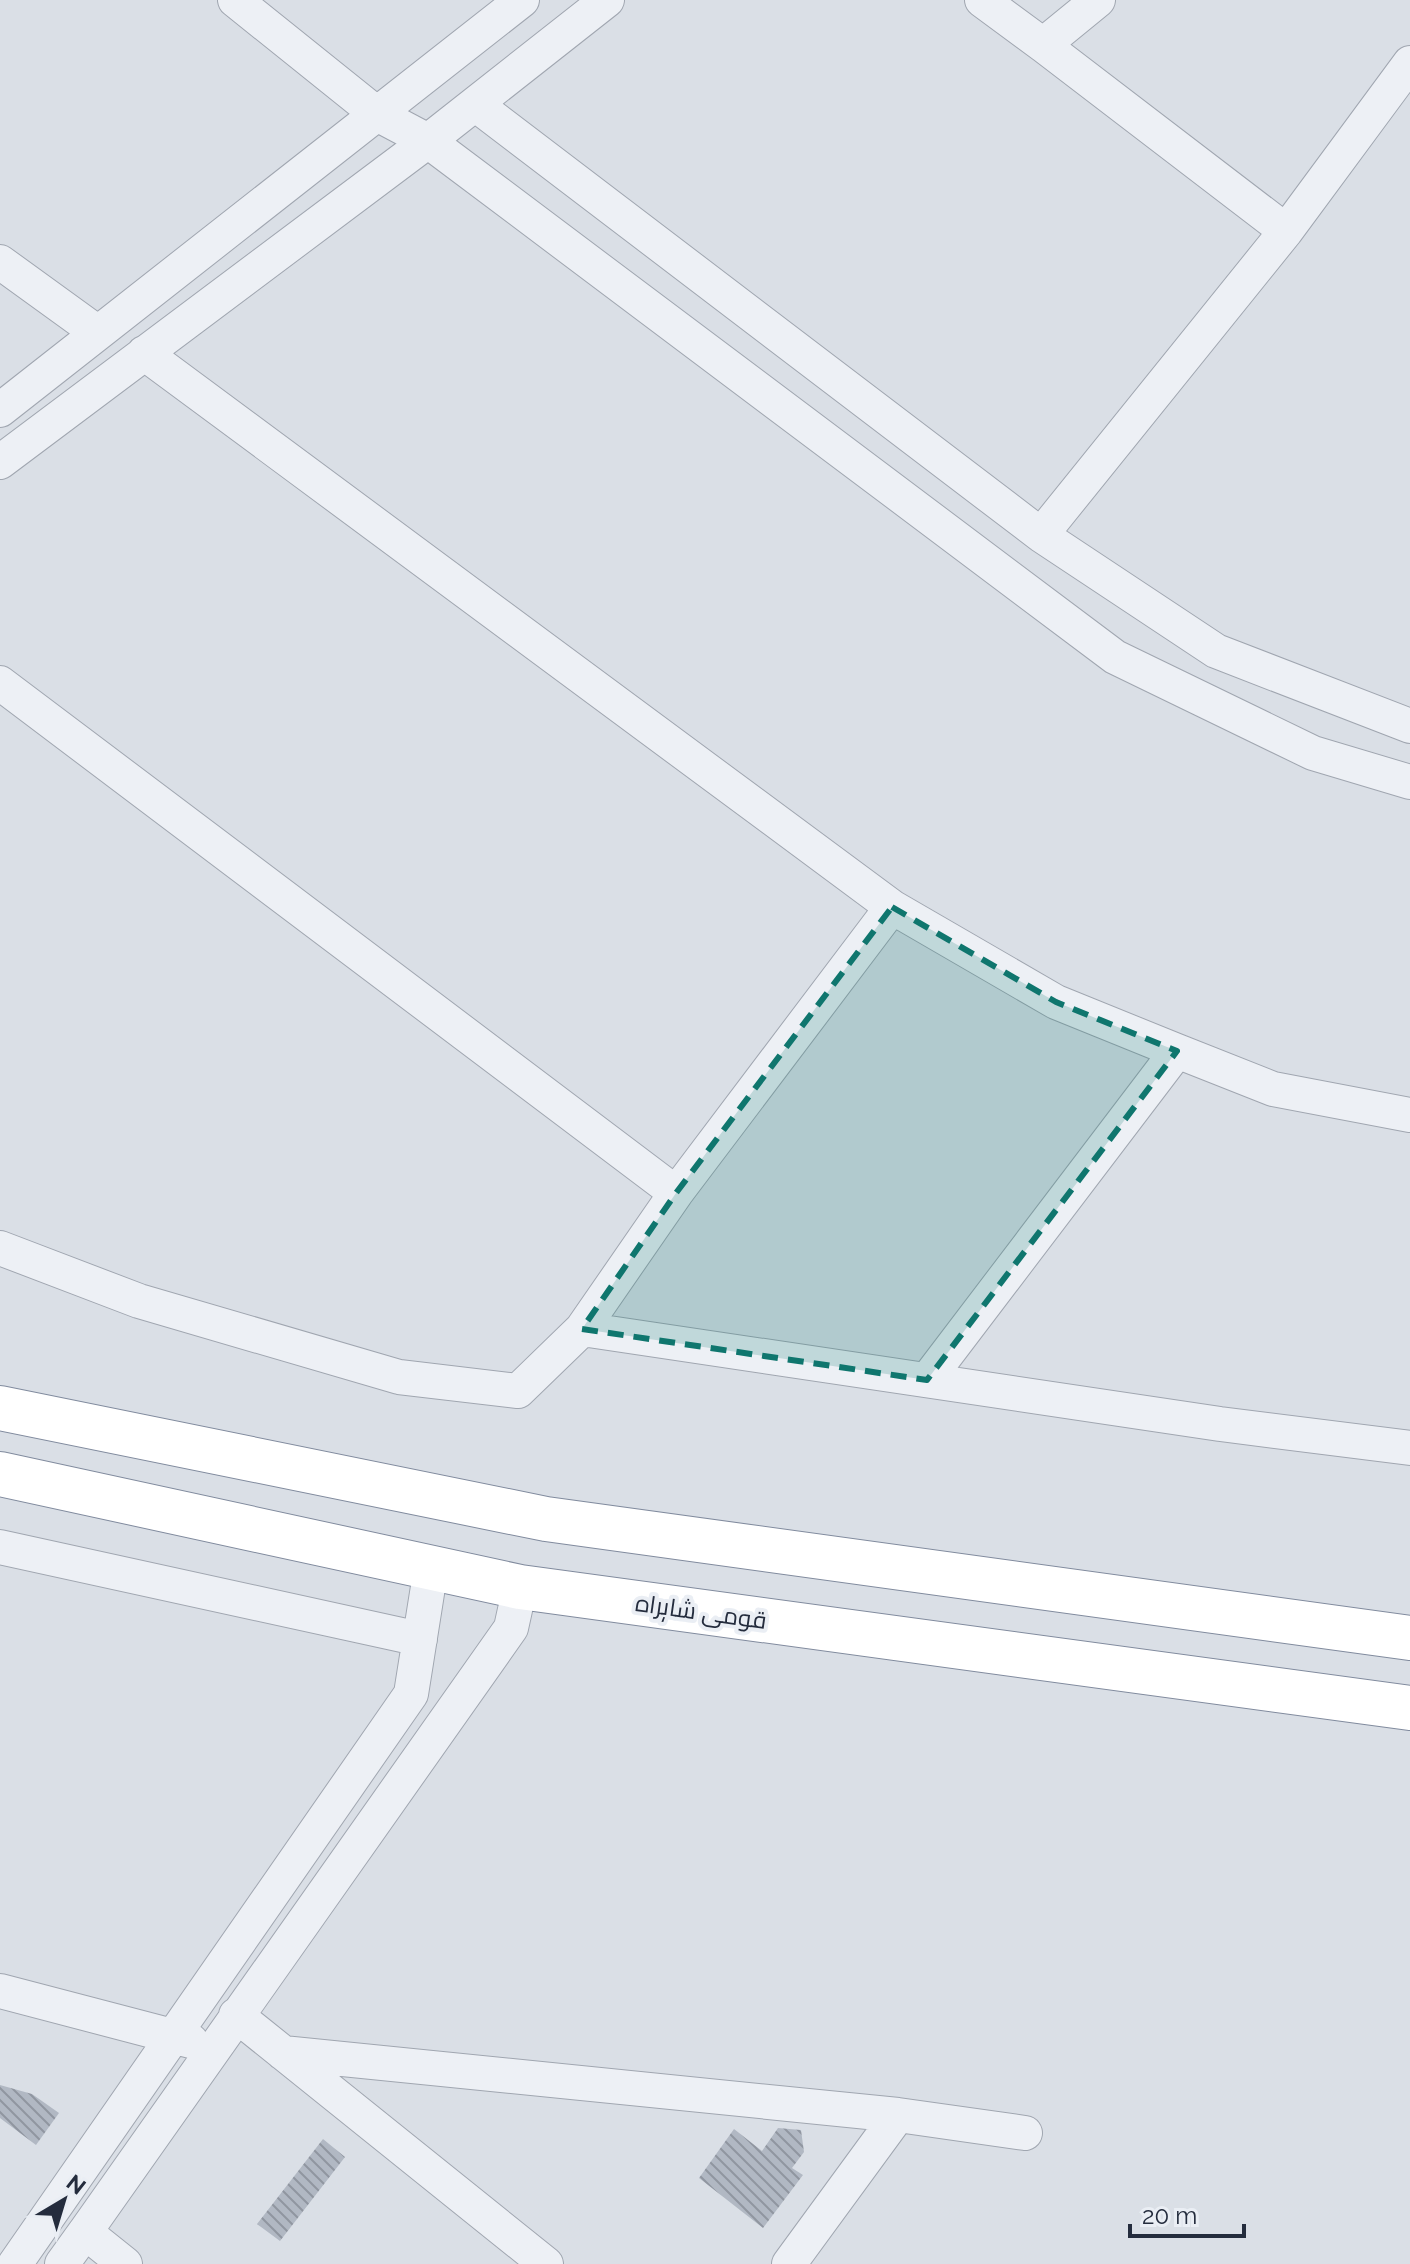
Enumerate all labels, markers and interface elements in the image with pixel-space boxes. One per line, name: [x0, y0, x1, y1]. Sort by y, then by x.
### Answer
street label: قومی شاہراہ: [633, 1588, 769, 1636]
north arrow: [24, 2160, 104, 2240]
text: N: [62, 2169, 91, 2200]
scale bar: [1130, 2188, 1244, 2238]
text: 20 m: [1142, 2201, 1197, 2230]

